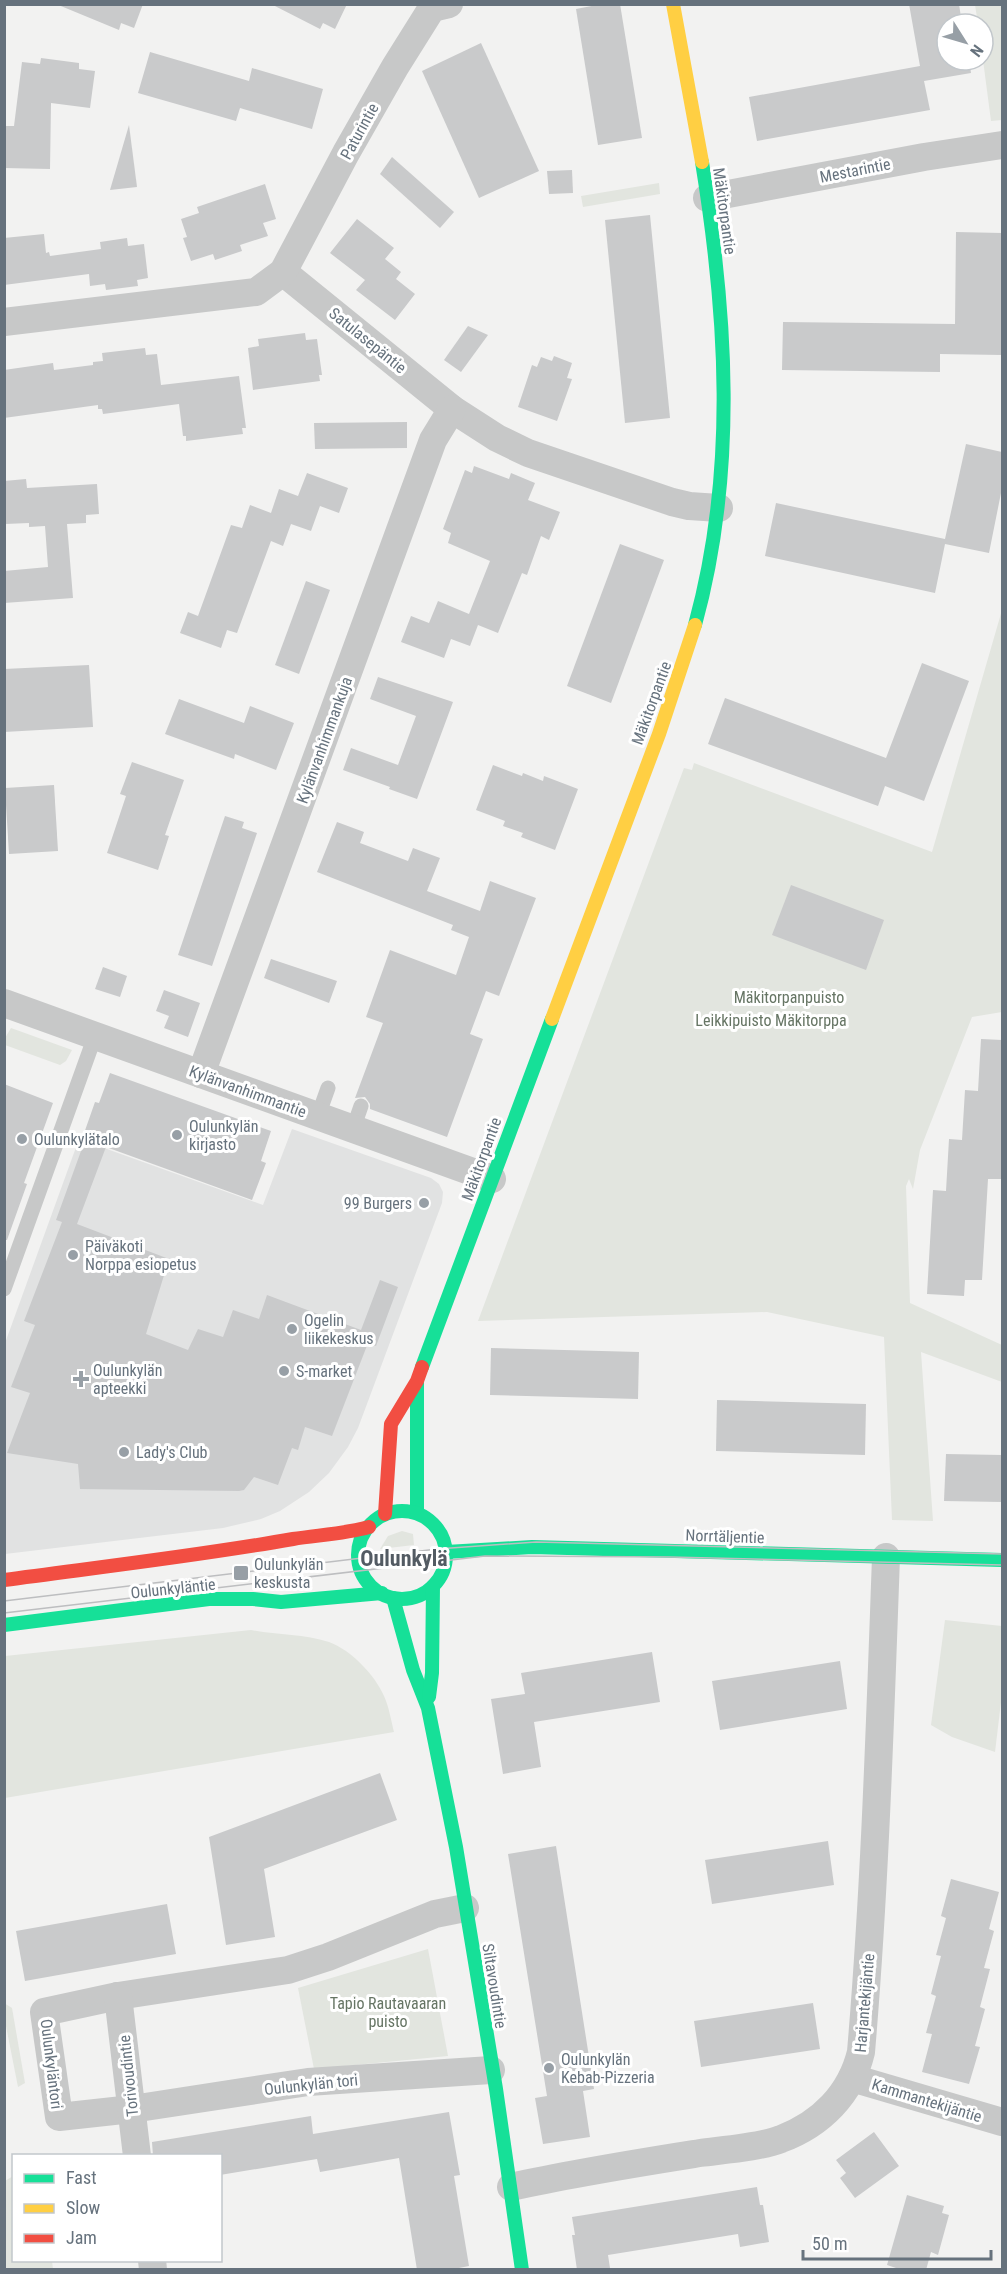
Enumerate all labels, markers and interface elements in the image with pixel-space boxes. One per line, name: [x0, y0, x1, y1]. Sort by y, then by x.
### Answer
north arrow: [935, 12, 995, 72]
text: N: [966, 41, 987, 60]
street label: Paturintie: [336, 100, 383, 163]
street label: Mestarintie: [818, 154, 892, 187]
street label: Mäkitorpantie: [709, 167, 740, 256]
street label: Satulasepäntie: [325, 303, 410, 377]
street label: Mäkitorpantie: [628, 659, 675, 747]
street label: Kylänvanhimmankuja: [293, 674, 356, 806]
park label: Mäkitorpanpuisto: [734, 988, 844, 1007]
park label: Leikkipuisto Mäkitorppa: [695, 1011, 847, 1030]
street label: Kylänvanhimmantie: [187, 1061, 309, 1121]
street label: Mäkitorpantie: [458, 1115, 505, 1203]
place label: Oulunkylän kirjasto: [189, 1117, 258, 1154]
marker: Oulunkylän kirjasto: [170, 1128, 184, 1142]
place label: Oulunkylätalo: [34, 1130, 120, 1149]
marker: Oulunkylätalo: [15, 1132, 29, 1146]
place label: 99 Burgers: [344, 1194, 412, 1213]
marker: 99 Burgers: [417, 1196, 431, 1210]
place label: Päiväkoti Norppa esiopetus: [85, 1237, 197, 1274]
marker: Päiväkoti Norppa esiopetus: [66, 1248, 80, 1262]
place label: Ogelin liikekeskus: [304, 1311, 374, 1348]
marker: Ogelin liikekeskus: [285, 1322, 299, 1336]
place label: Oulunkylän apteekki: [93, 1361, 162, 1398]
place label: S-market: [296, 1362, 352, 1381]
marker: S-market: [277, 1364, 291, 1378]
marker: Oulunkylän apteekki: [74, 1372, 88, 1386]
place label: Lady's Club: [136, 1443, 208, 1462]
marker: Lady's Club: [117, 1445, 131, 1459]
street label: Norrtäljentie: [685, 1526, 765, 1547]
district label: Oulunkylä: [360, 1546, 448, 1571]
place label: Oulunkylän keskusta: [254, 1555, 323, 1592]
marker: Oulunkylän keskusta: [232, 1564, 250, 1582]
street label: Oulunkyläntie: [130, 1575, 216, 1602]
street label: Siltavoudintie: [478, 1942, 511, 2030]
street label: Harjantekijäntie: [851, 1953, 878, 2053]
park label: Tapio Rautavaaran puisto: [330, 1994, 446, 2031]
street label: Oulunkyläntori: [37, 2018, 66, 2110]
street label: Torivoudintie: [115, 2034, 142, 2118]
place label: Oulunkylän Kebab-Pizzeria: [561, 2050, 655, 2087]
marker: Oulunkylän Kebab-Pizzeria: [542, 2061, 556, 2075]
street label: Oulunkylän tori: [263, 2070, 359, 2099]
street label: Kammantekijäntie: [870, 2075, 984, 2126]
legend: [12, 2154, 222, 2262]
text: Fast: [66, 2167, 97, 2188]
text: Slow: [66, 2197, 101, 2218]
scale bar: [803, 2223, 990, 2261]
text: Jam: [66, 2227, 97, 2248]
text: 50 m: [812, 2233, 847, 2254]

